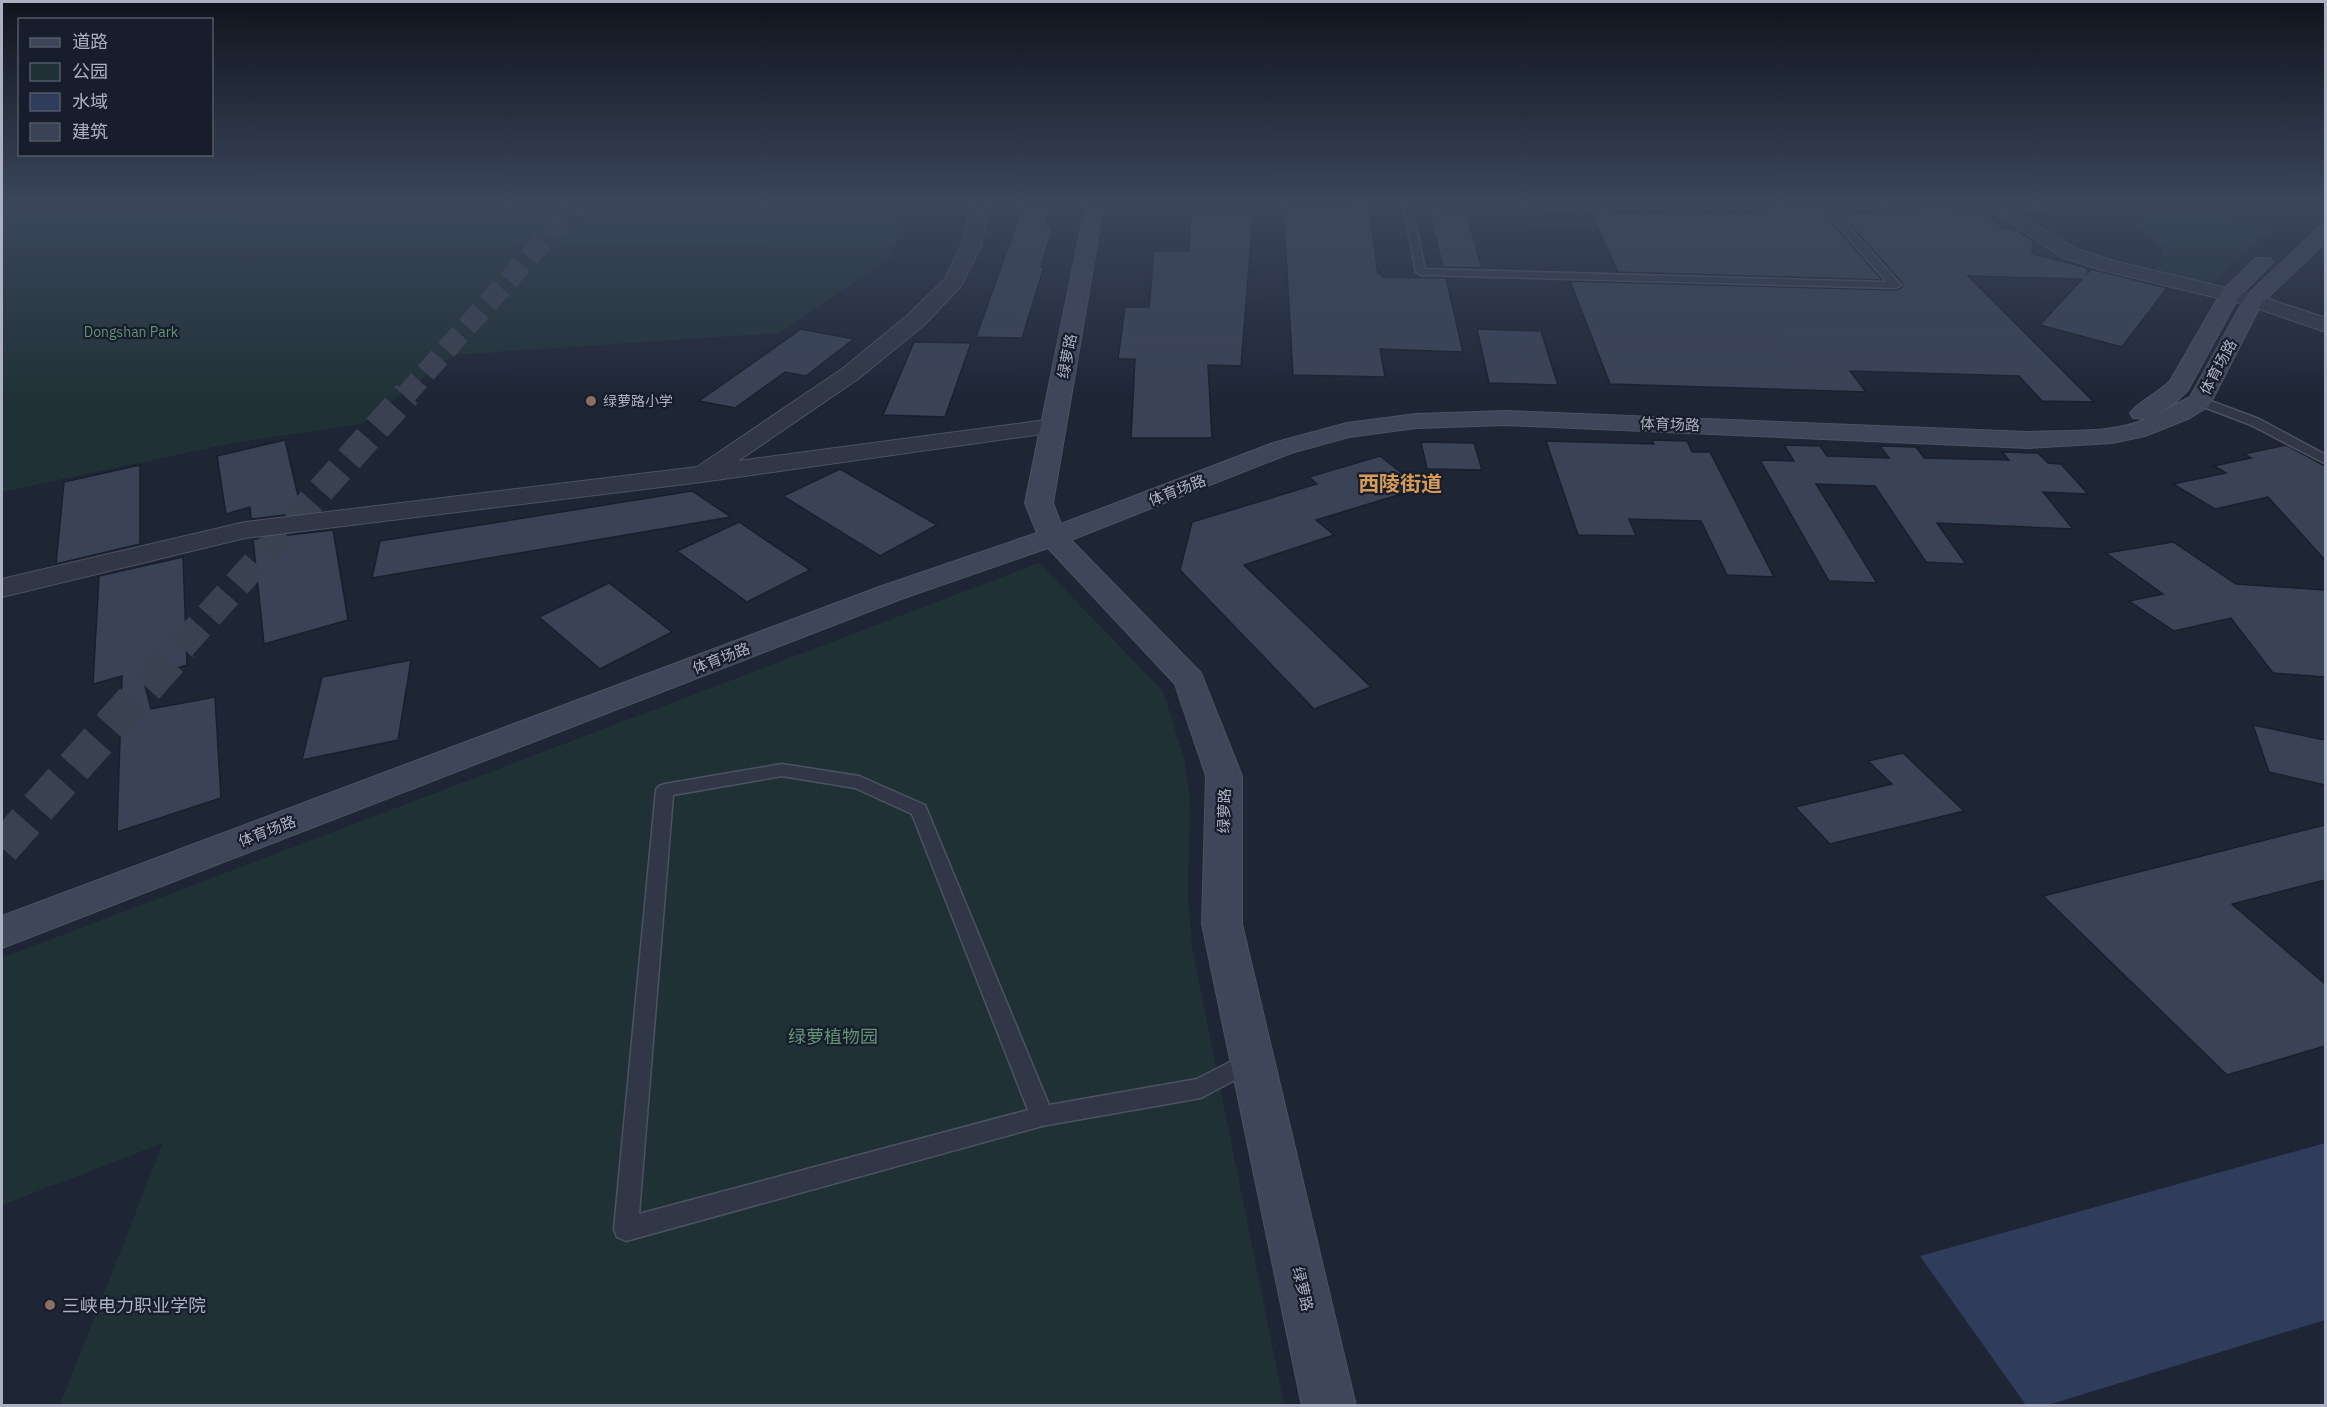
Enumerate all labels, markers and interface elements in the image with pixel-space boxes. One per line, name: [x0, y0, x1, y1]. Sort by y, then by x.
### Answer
legend: [18, 18, 213, 156]
text: 道路: [72, 30, 108, 53]
text: 公园: [72, 60, 108, 83]
text: 水域: [72, 90, 108, 113]
text: 建筑: [72, 120, 108, 143]
park label: Dongshan Park: [84, 323, 179, 341]
street label: 绿萝路: [1053, 332, 1081, 380]
street label: 体育场路: [2196, 336, 2240, 398]
place label: 绿萝路小学: [603, 392, 673, 410]
marker: 绿萝路小学: [584, 394, 598, 408]
street label: 体育场路: [1640, 413, 1700, 435]
district label: 西陵街道: [1358, 469, 1442, 497]
street label: 体育场路: [1146, 470, 1208, 510]
street label: 体育场路: [690, 638, 752, 678]
street label: 绿萝路: [1214, 788, 1234, 834]
street label: 体育场路: [236, 811, 298, 851]
park label: 绿萝植物园: [788, 1025, 878, 1048]
street label: 绿萝路: [1289, 1265, 1317, 1313]
place label: 三峡电力职业学院: [62, 1294, 206, 1317]
marker: 三峡电力职业学院: [43, 1298, 57, 1312]

